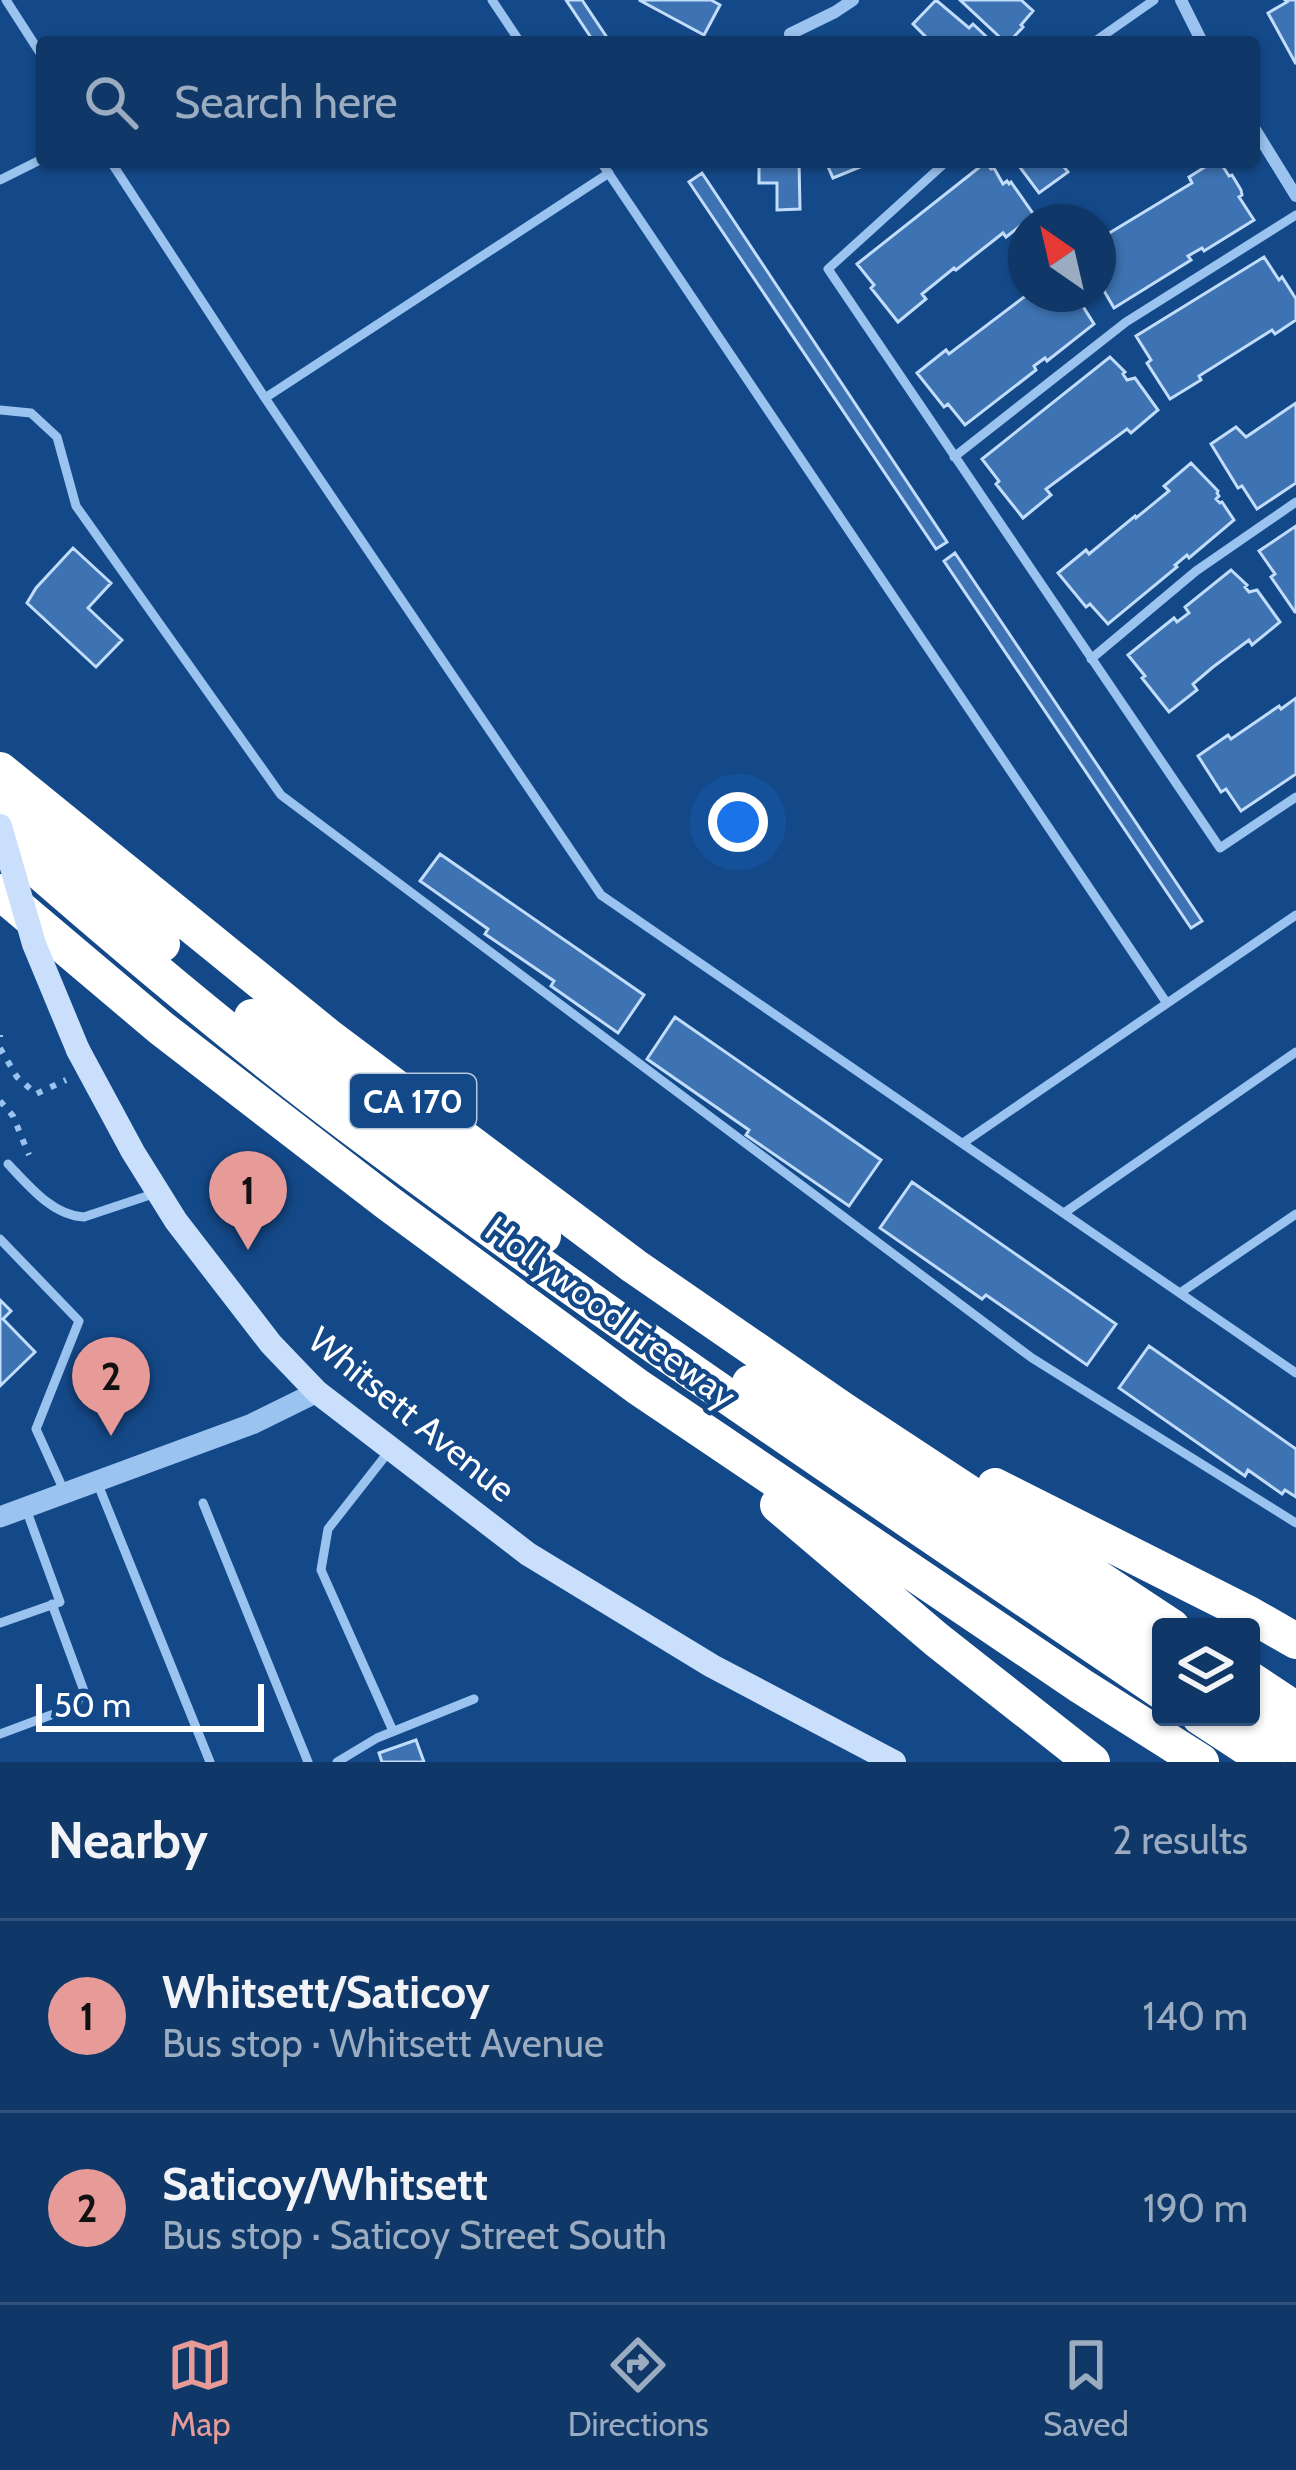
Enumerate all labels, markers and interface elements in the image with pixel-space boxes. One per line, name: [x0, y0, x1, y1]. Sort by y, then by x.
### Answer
search box: [36, 36, 1260, 168]
icon: search: [78, 69, 144, 135]
text: Search here: [174, 75, 398, 129]
north arrow: [1008, 204, 1116, 312]
your location: [708, 792, 768, 852]
road number: CA 170: [350, 1074, 476, 1128]
pin: 1: [209, 1151, 287, 1250]
street label: Hollywood Freeway: [477, 1206, 745, 1418]
street label: Whitsett Avenue: [300, 1317, 524, 1511]
pin: 2: [72, 1337, 150, 1436]
map controls: [1152, 1618, 1260, 1726]
button: layers: [1152, 1618, 1260, 1726]
scale bar: [36, 1678, 264, 1731]
text: 50 m: [54, 1685, 131, 1725]
text: Nearby: [48, 1809, 208, 1871]
text: 2 results: [1112, 1816, 1248, 1864]
text: Whitsett/Saticoy: [162, 1965, 490, 2019]
text: 1: [80, 1992, 94, 2040]
text: 140 m: [1143, 1992, 1248, 2040]
text: Bus stop · Whitsett Avenue: [162, 2019, 604, 2067]
text: Saticoy/Whitsett: [162, 2157, 488, 2211]
text: 2: [77, 2184, 97, 2232]
text: 190 m: [1143, 2184, 1248, 2232]
text: Bus stop · Saticoy Street South: [162, 2211, 667, 2259]
tab: Map: [167, 2332, 233, 2444]
tab: Directions: [568, 2332, 709, 2444]
tab: Saved: [1043, 2332, 1129, 2444]

